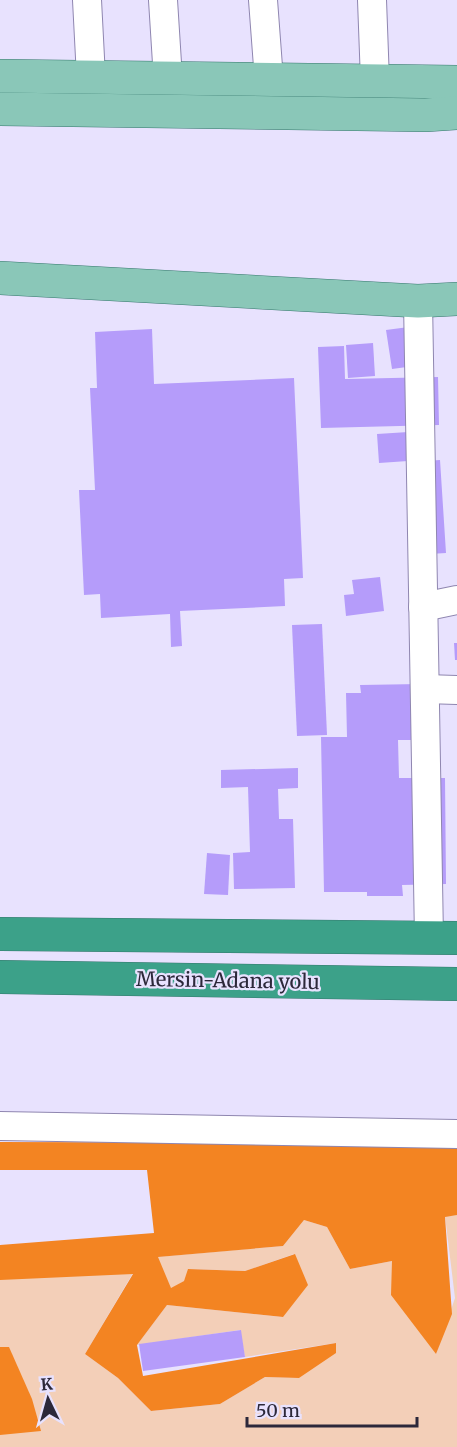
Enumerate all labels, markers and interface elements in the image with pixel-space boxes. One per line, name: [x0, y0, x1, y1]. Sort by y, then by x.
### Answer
street label: Mersin-Adana yolu: [136, 966, 320, 994]
north arrow: [18, 1369, 78, 1429]
text: K: [40, 1374, 54, 1395]
scale bar: [247, 1390, 416, 1428]
text: 50 m: [256, 1399, 300, 1422]

